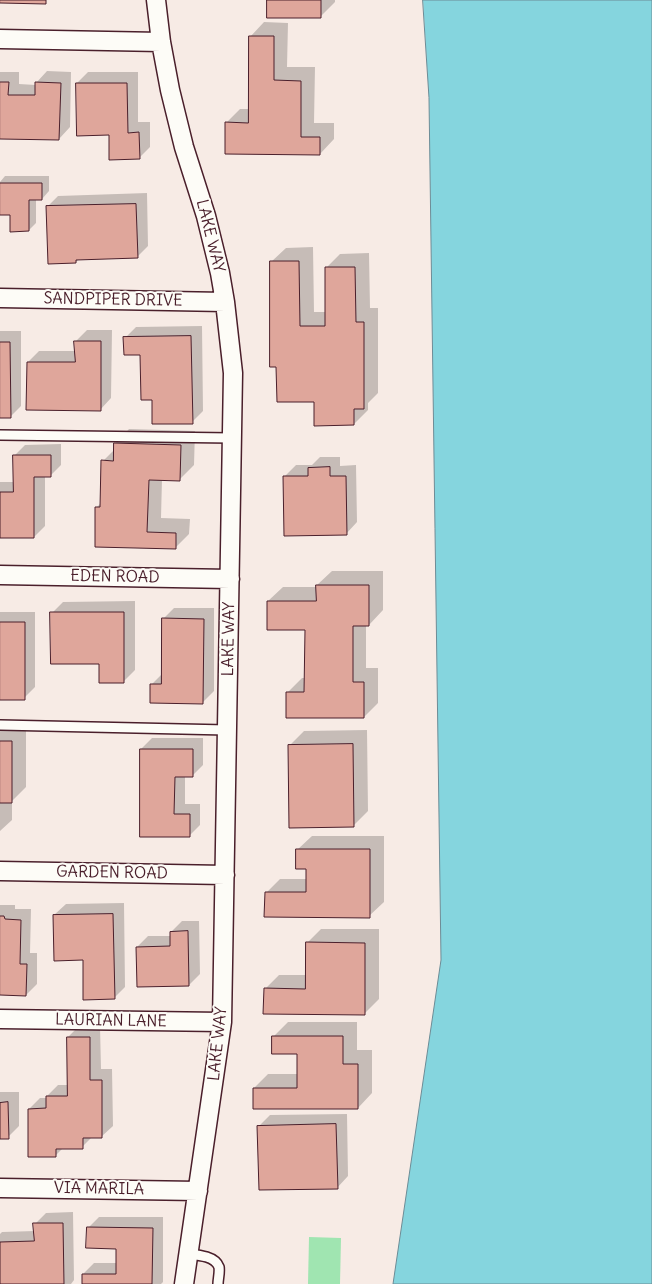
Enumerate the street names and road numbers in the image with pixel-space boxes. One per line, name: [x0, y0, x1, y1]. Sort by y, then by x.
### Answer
street label: LAKE WAY: [192, 197, 228, 275]
street label: SANDPIPER DRIVE: [43, 289, 183, 311]
street label: EDEN ROAD: [70, 567, 160, 587]
street label: LAKE WAY: [219, 602, 239, 676]
street label: GARDEN ROAD: [56, 862, 168, 884]
street label: LAKE WAY: [205, 1006, 231, 1082]
street label: LAURIAN LANE: [55, 1010, 167, 1032]
street label: VIA MARILA: [54, 1179, 144, 1199]

